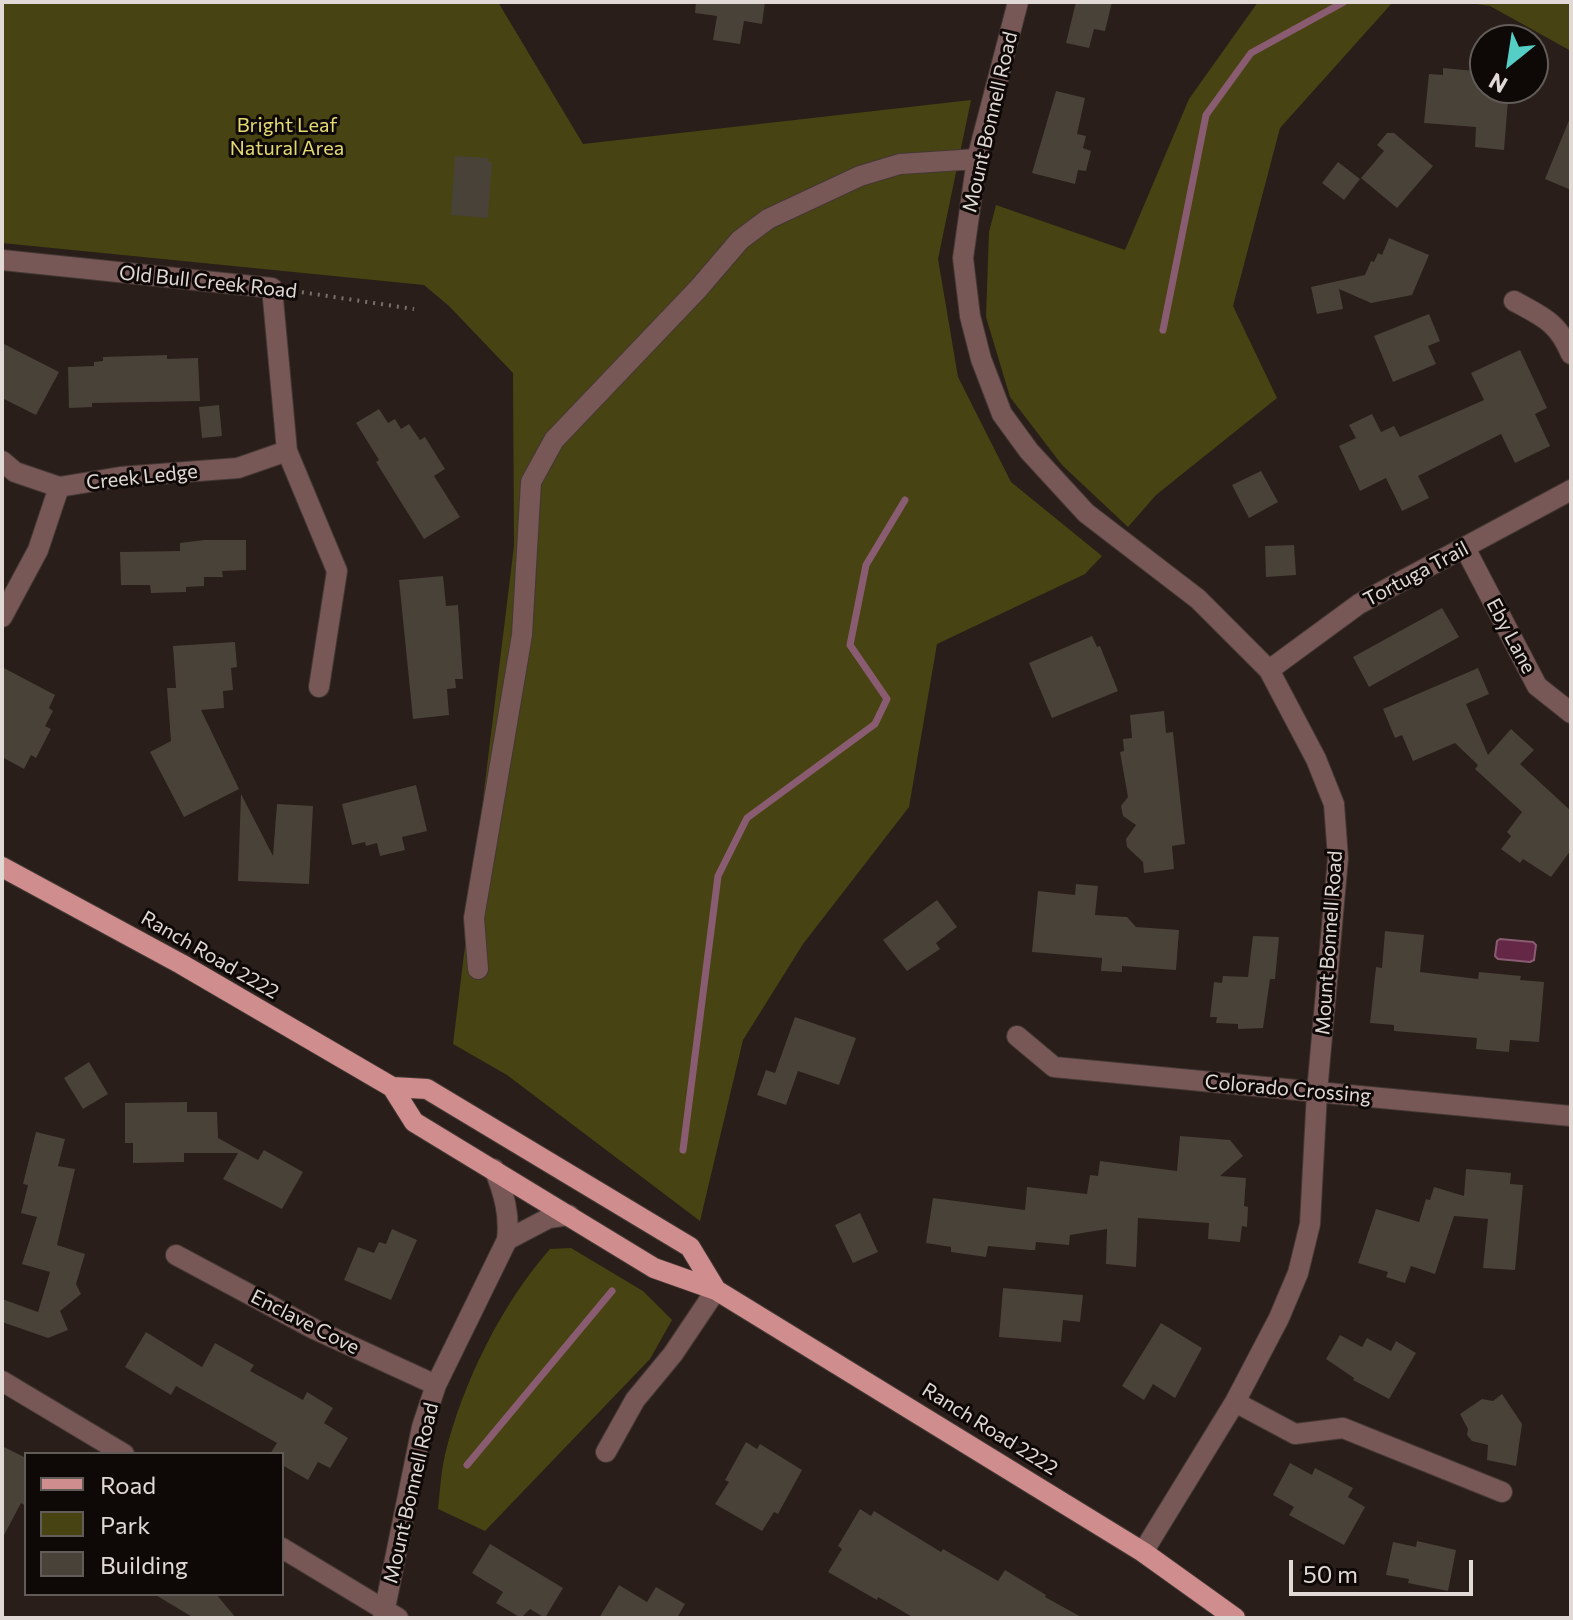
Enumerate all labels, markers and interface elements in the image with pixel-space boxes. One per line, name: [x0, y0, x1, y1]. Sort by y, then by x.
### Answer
north arrow: [1469, 24, 1549, 104]
street label: Mount Bonnell Road: [958, 29, 1022, 215]
text: N: [1484, 68, 1512, 99]
park label: Bright Leaf Natural Area: [230, 113, 344, 160]
street label: Old Bull Creek Road: [118, 261, 298, 303]
street label: Creek Ledge: [85, 459, 199, 495]
street label: Tortuga Trail: [1360, 536, 1472, 612]
street label: Eby Lane: [1481, 594, 1541, 678]
street label: Mount Bonnell Road: [1311, 850, 1347, 1036]
street label: Ranch Road 2222: [137, 906, 283, 1004]
street label: Colorado Crossing: [1204, 1070, 1372, 1108]
street label: Enclave Cove: [247, 1284, 363, 1360]
street label: Ranch Road 2222: [918, 1378, 1062, 1480]
street label: Mount Bonnell Road: [379, 1400, 443, 1586]
legend: [24, 1452, 284, 1596]
text: Road: [100, 1470, 156, 1499]
text: Park: [100, 1510, 150, 1539]
scale bar: [1293, 1544, 1477, 1594]
text: Building: [100, 1550, 188, 1579]
text: 50 m: [1303, 1559, 1358, 1588]

